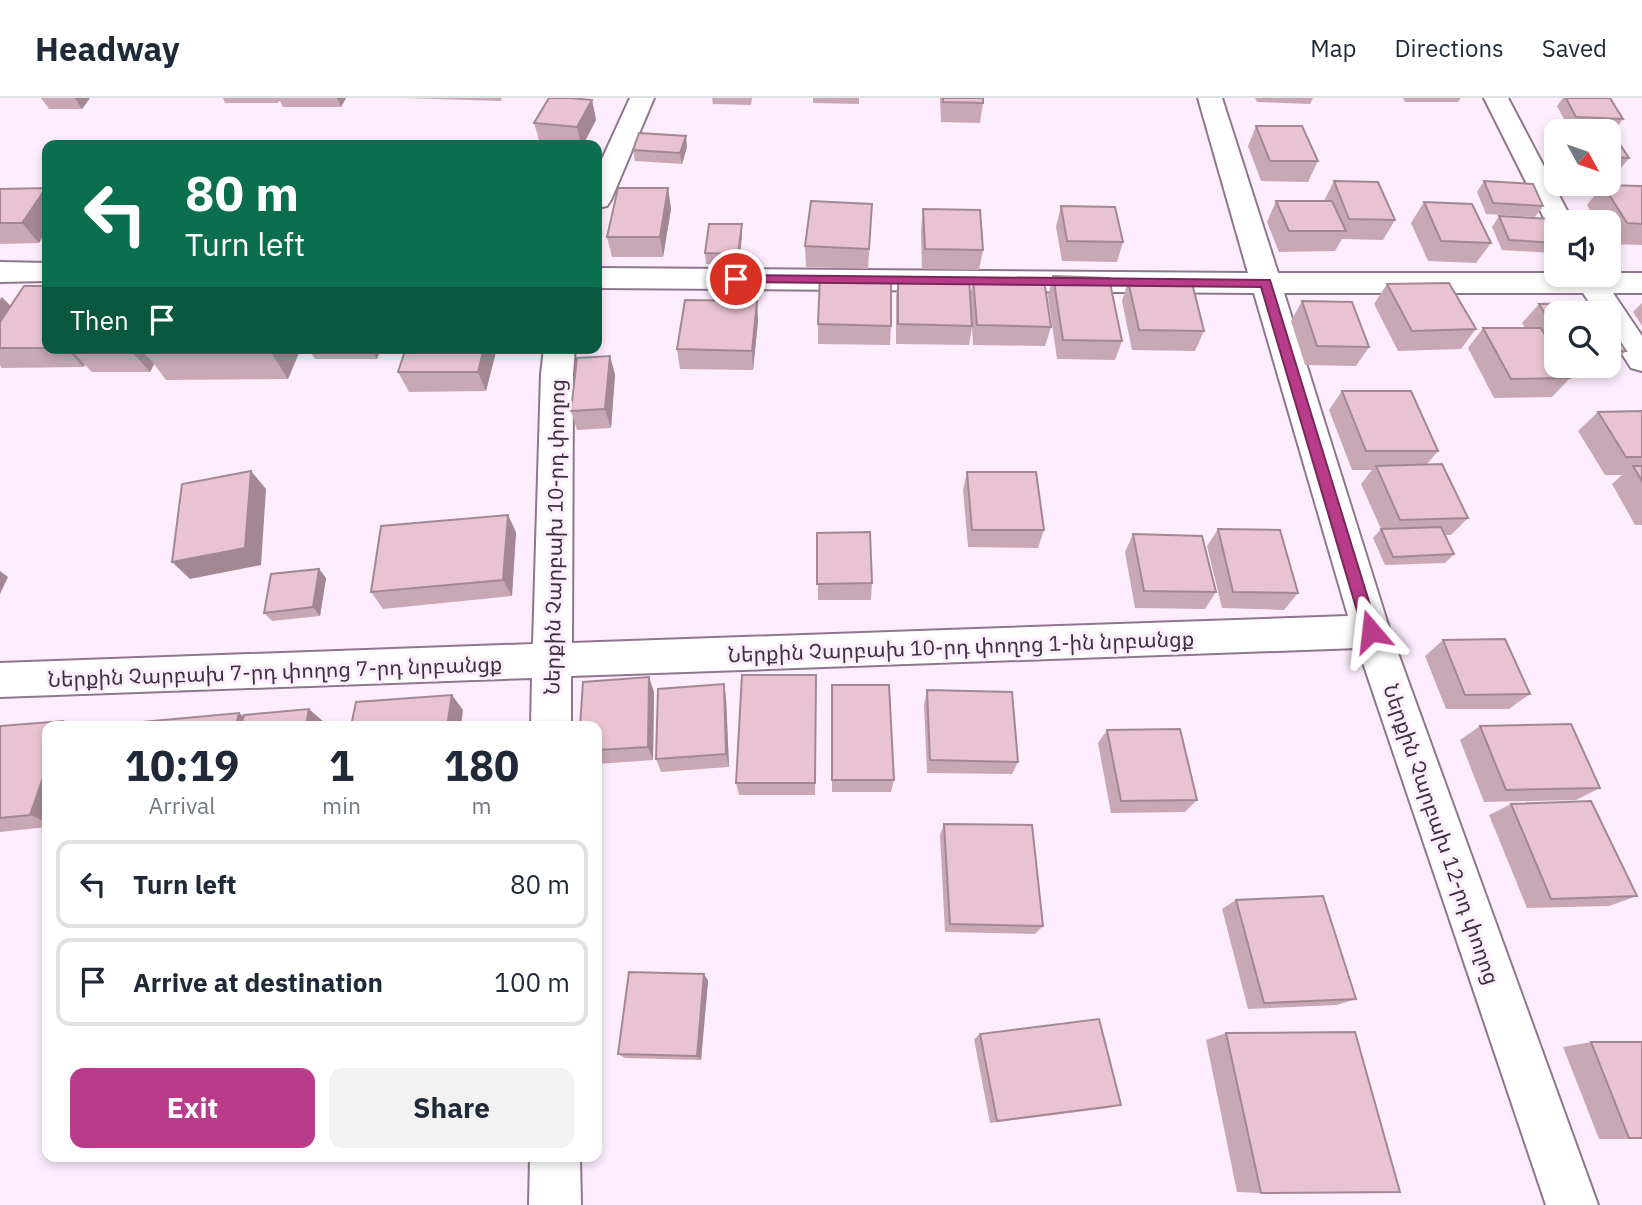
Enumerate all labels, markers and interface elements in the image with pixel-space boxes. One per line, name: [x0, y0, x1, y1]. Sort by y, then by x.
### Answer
text: Headway: [35, 27, 180, 70]
text: Map: [1310, 32, 1356, 64]
text: Directions: [1394, 32, 1504, 64]
text: Saved: [1542, 32, 1607, 64]
north arrow: [1544, 119, 1620, 196]
map controls: [1544, 119, 1621, 378]
text: 80 m: [185, 161, 299, 224]
icon: left: [70, 168, 161, 259]
button: sound: [1544, 210, 1621, 287]
text: Turn left: [185, 223, 305, 265]
pin: [706, 249, 766, 309]
icon: arrive: [717, 260, 755, 298]
icon: arrive: [143, 301, 181, 339]
button: search: [1544, 301, 1621, 378]
text: Then: [70, 303, 129, 337]
street label: Ներքին Չարբախ 10-րդ փողոց: [537, 379, 571, 695]
position arrow: [1334, 594, 1408, 668]
street label: Ներքին Չարբախ 10-րդ փողոց 1-ին նրբանցք: [727, 624, 1195, 668]
street label: Ներքին Չարբախ 7-րդ փողոց 7-րդ նրբանցք: [47, 649, 503, 693]
street label: Ներքին Չարբախ 12-րդ փողոց: [1377, 680, 1507, 988]
text: 10:19: [125, 738, 239, 793]
text: 1: [329, 738, 354, 793]
text: 180: [444, 738, 519, 793]
text: Arrival: [149, 790, 216, 820]
text: min: [322, 790, 361, 820]
text: m: [471, 790, 492, 820]
icon: left: [74, 865, 112, 903]
text: Turn left: [133, 867, 236, 901]
text: 80 m: [510, 867, 570, 901]
icon: arrive: [74, 963, 112, 1001]
text: Arrive at destination: [133, 965, 383, 999]
text: 100 m: [494, 965, 570, 999]
button: Exit: [70, 1068, 315, 1148]
button: Share: [329, 1068, 574, 1148]

